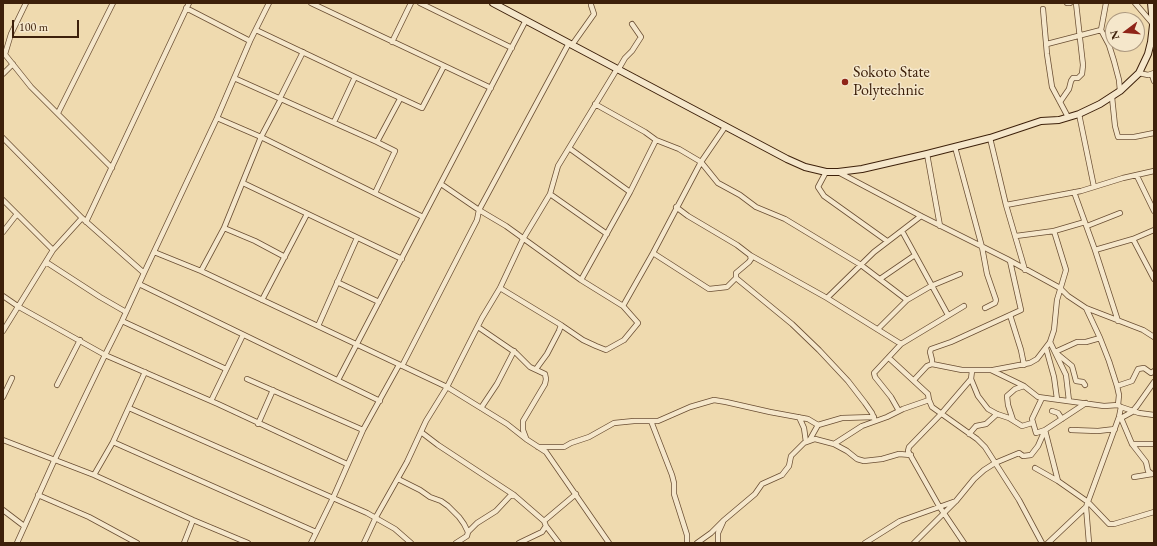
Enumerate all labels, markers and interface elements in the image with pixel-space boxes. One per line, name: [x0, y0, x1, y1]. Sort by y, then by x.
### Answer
scale bar: [14, 12, 81, 38]
north arrow: [1105, 12, 1145, 52]
text: 100 m: [19, 19, 48, 35]
text: N: [1106, 29, 1122, 41]
place label: Sokoto State Polytechnic: [853, 63, 930, 101]
marker: Sokoto State Polytechnic: [840, 77, 850, 87]

